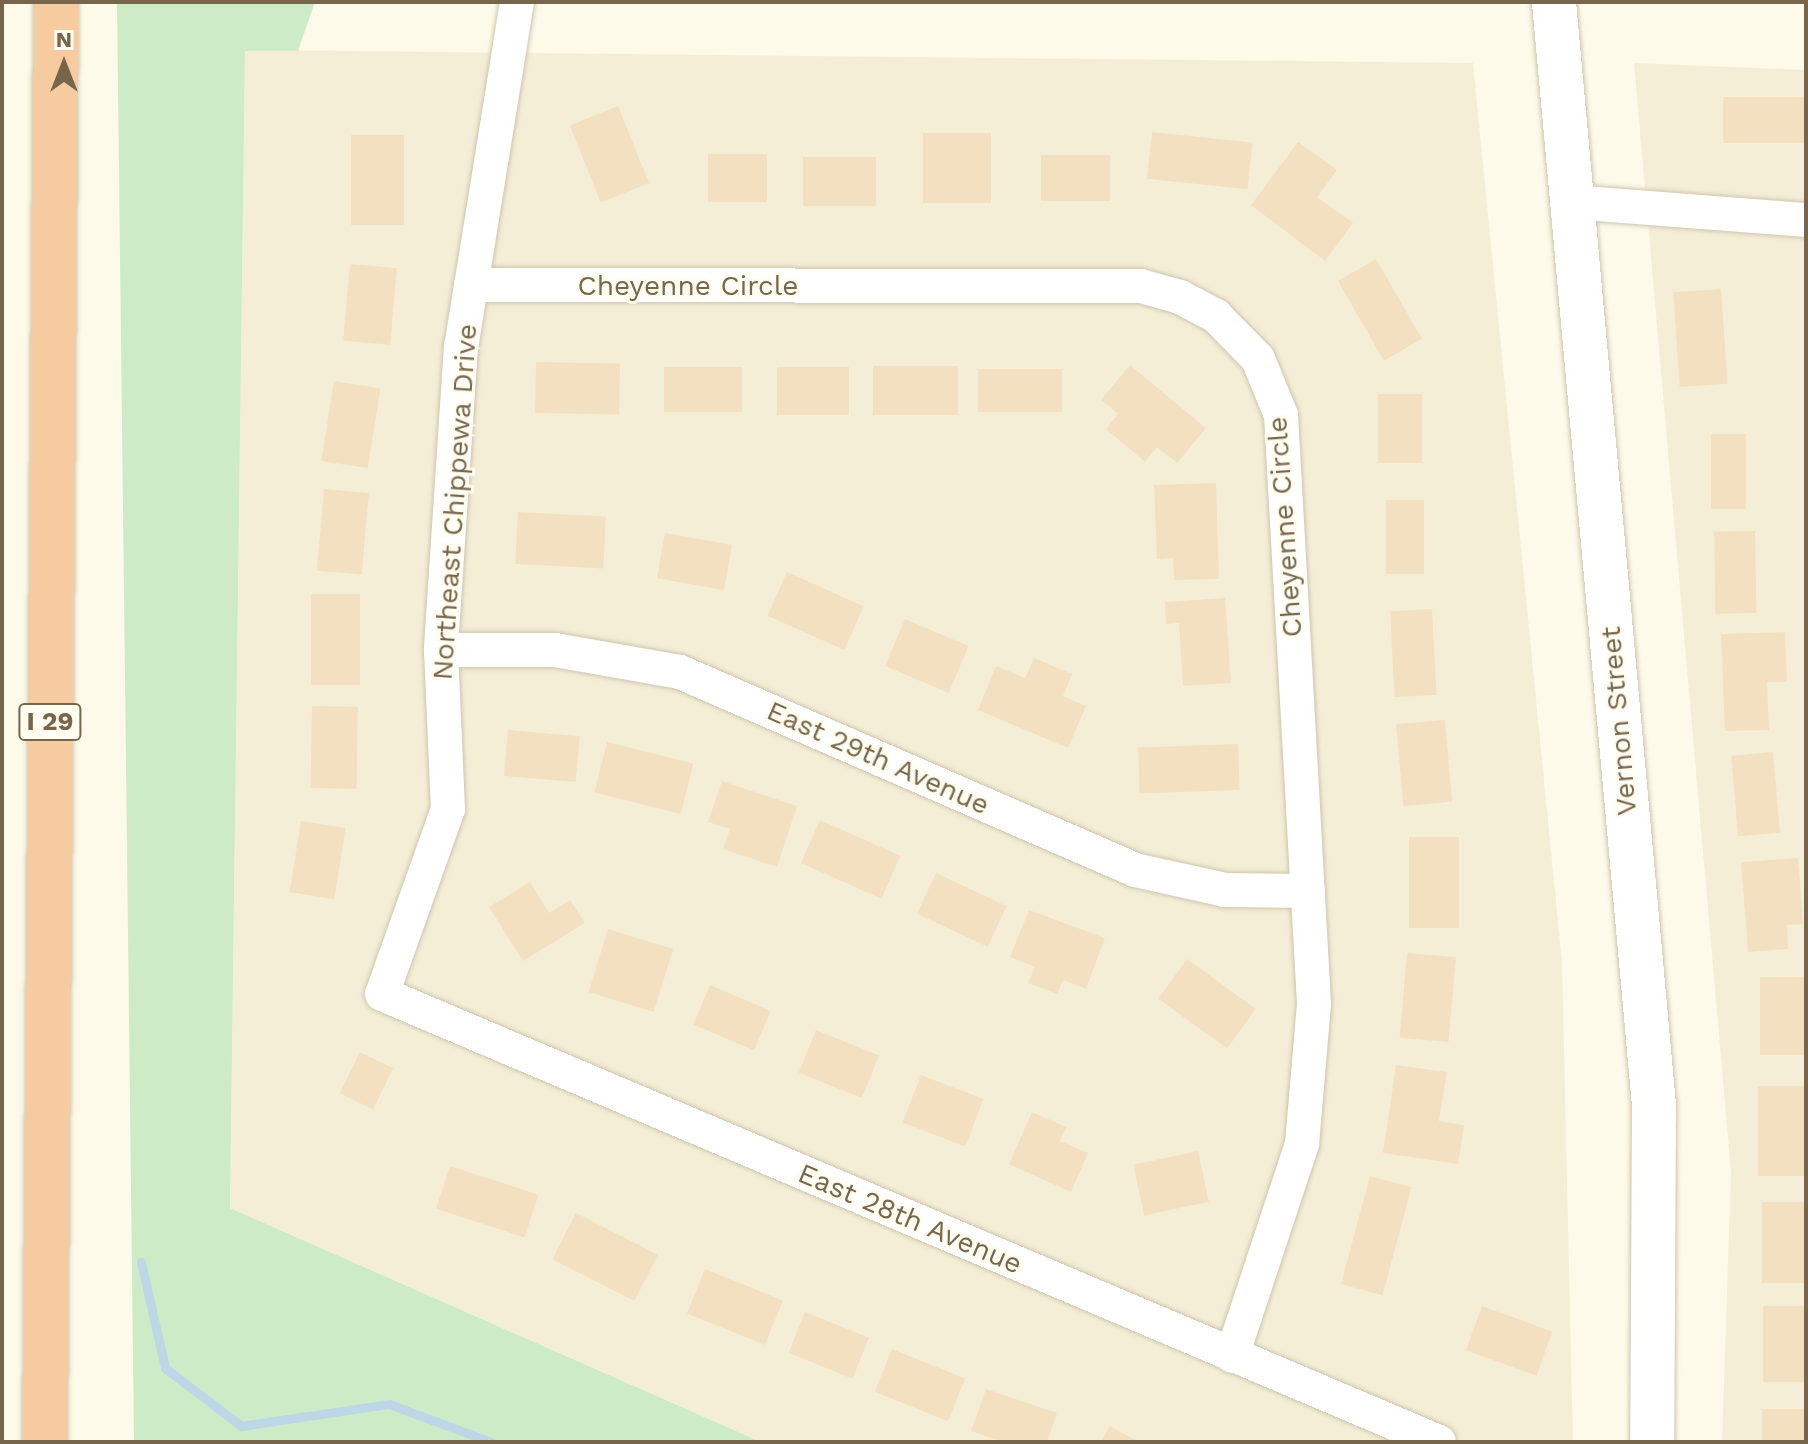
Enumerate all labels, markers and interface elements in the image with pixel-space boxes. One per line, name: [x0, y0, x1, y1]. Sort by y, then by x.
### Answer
north arrow: [24, 24, 104, 104]
text: N: [56, 27, 72, 52]
street label: Cheyenne Circle: [577, 269, 799, 303]
street label: Northeast Chippewa Drive: [426, 322, 484, 682]
street label: Cheyenne Circle: [1261, 416, 1309, 638]
street label: Vernon Street: [1594, 625, 1644, 817]
street label: East 29th Avenue: [761, 694, 995, 822]
road number: I 29: [18, 700, 82, 744]
street label: East 28th Avenue: [793, 1156, 1027, 1282]

